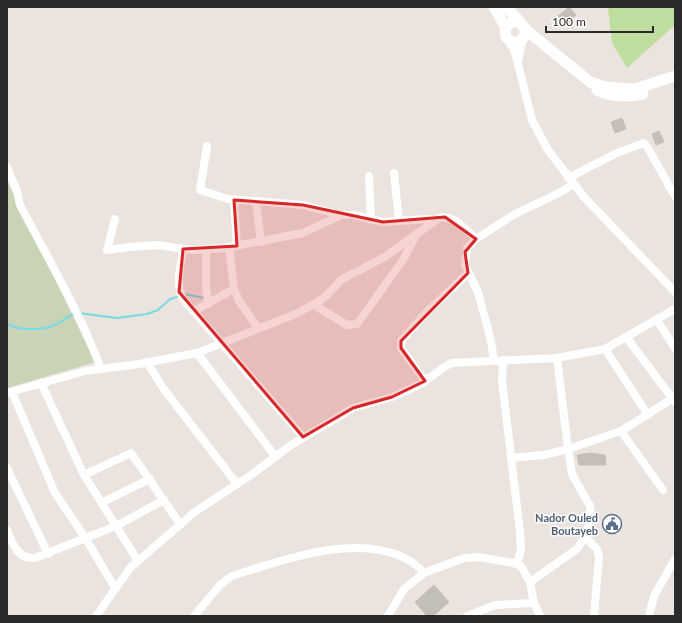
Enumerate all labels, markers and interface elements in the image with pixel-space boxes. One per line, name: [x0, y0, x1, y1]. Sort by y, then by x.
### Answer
scale bar: [546, 8, 653, 34]
text: 100 m: [552, 14, 586, 29]
place label: Nador Ouled Boutayeb: [535, 511, 598, 537]
public building icon: Nador Ouled Boutayeb: [601, 513, 623, 535]

